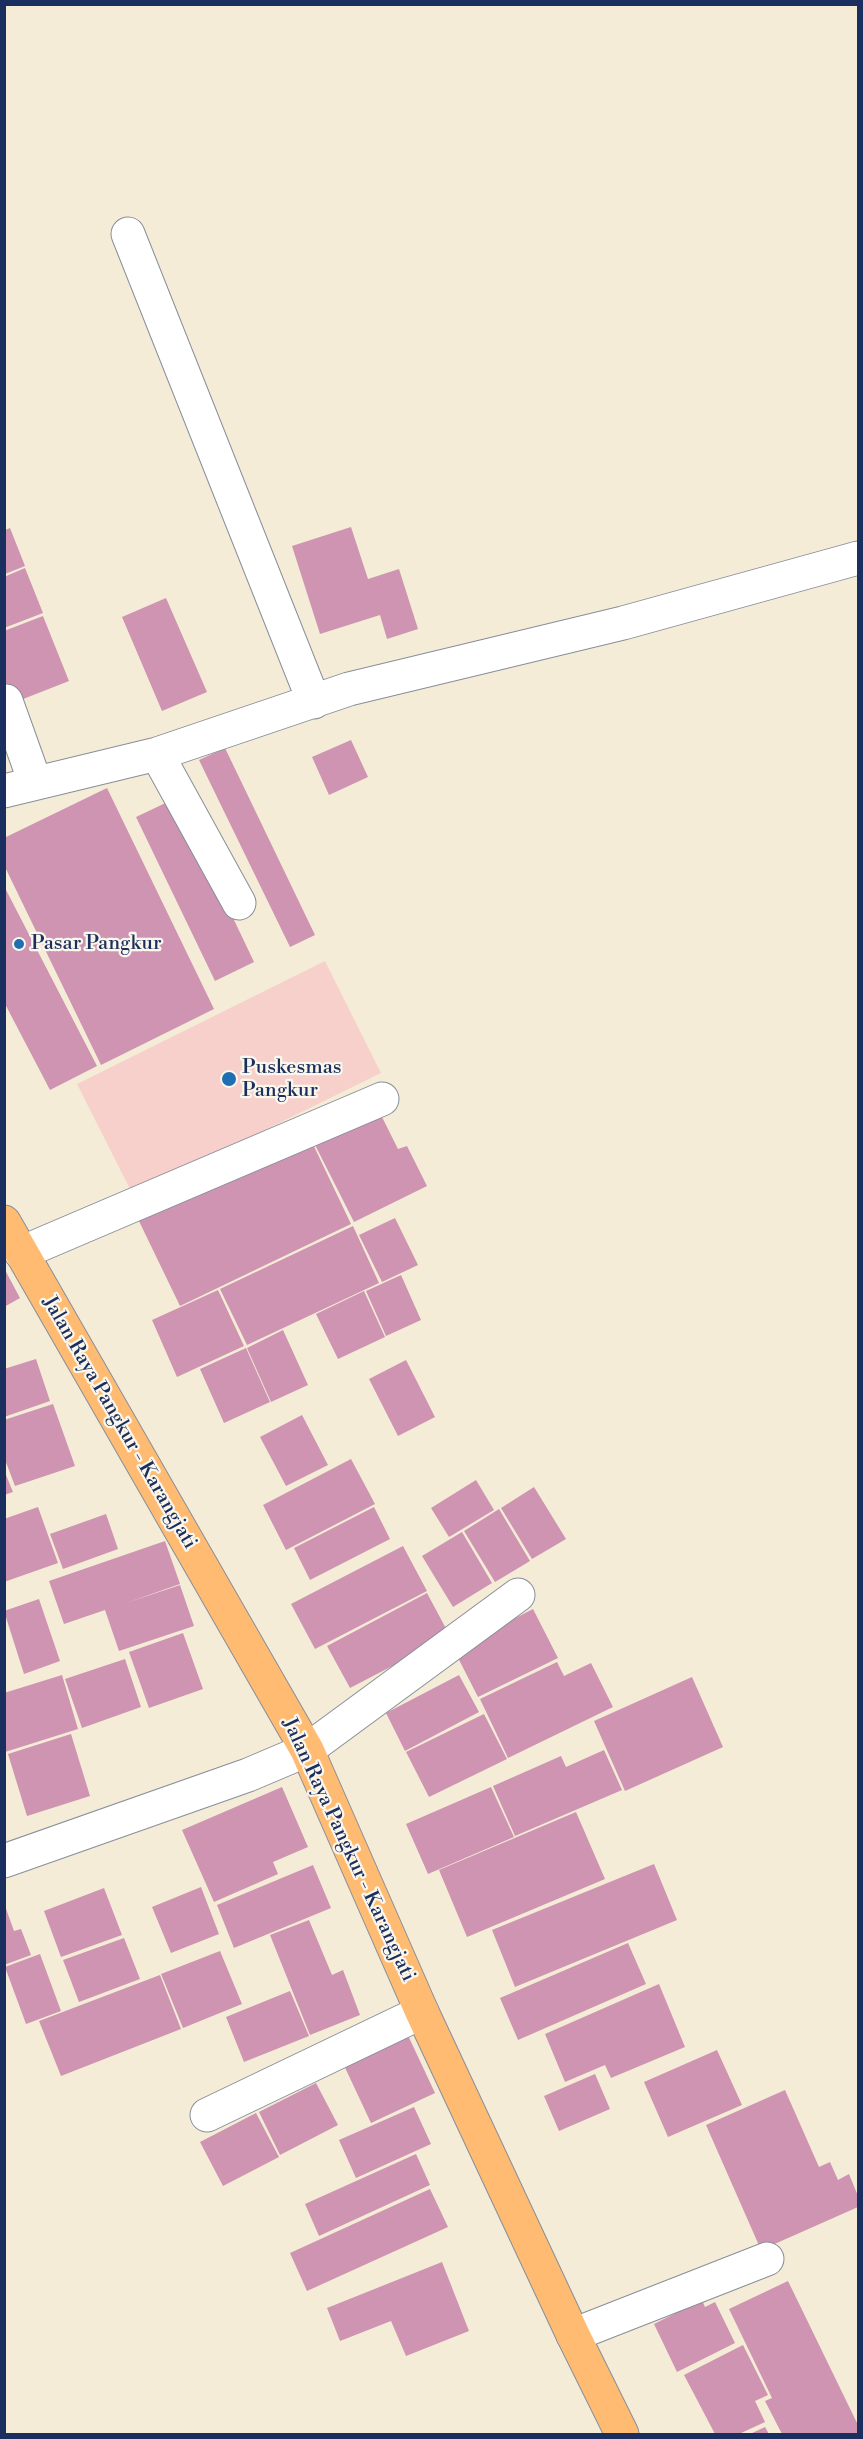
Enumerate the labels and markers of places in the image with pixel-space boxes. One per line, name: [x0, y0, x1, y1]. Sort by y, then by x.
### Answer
place label: Pasar Pangkur: [31, 932, 162, 956]
marker: Pasar Pangkur: [12, 937, 26, 951]
place label: Puskesmas Pangkur: [242, 1056, 342, 1103]
marker: Puskesmas Pangkur: [220, 1070, 238, 1088]

